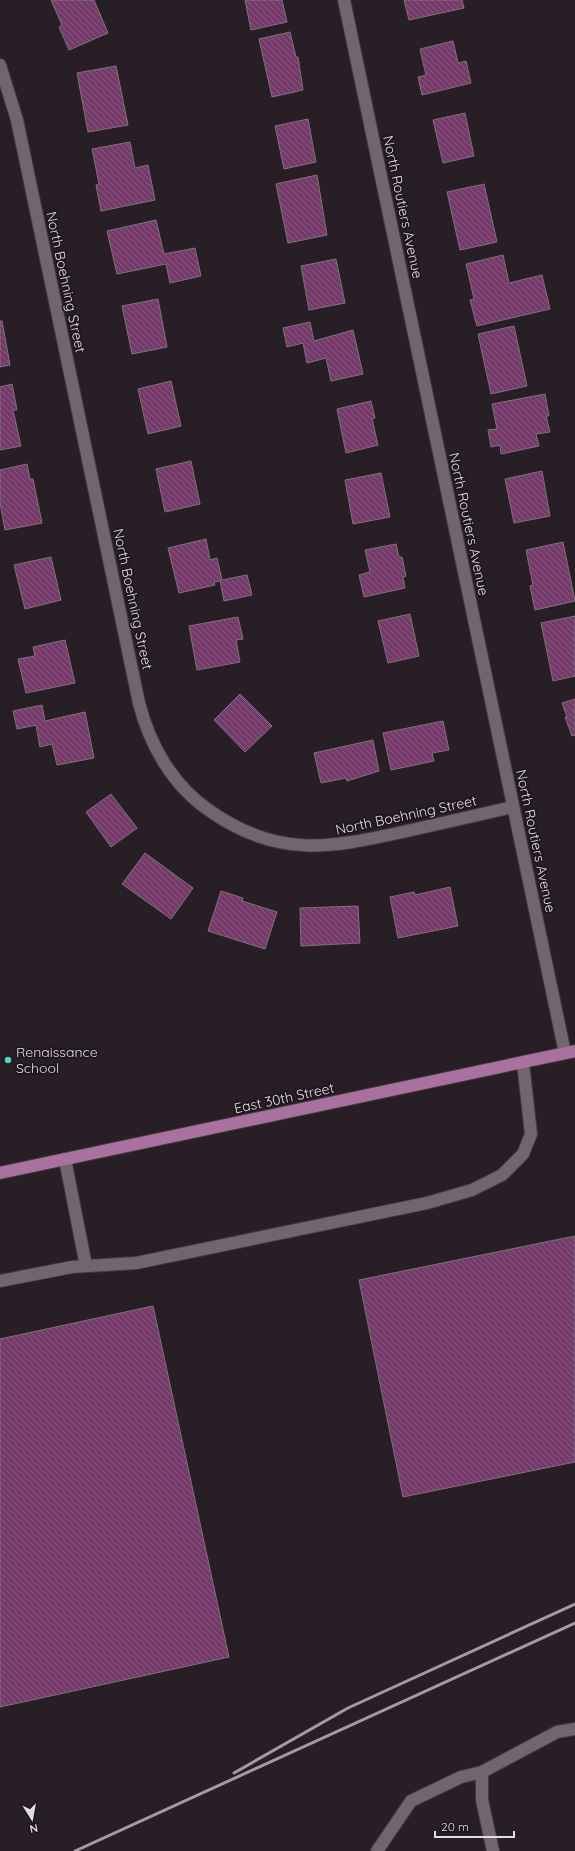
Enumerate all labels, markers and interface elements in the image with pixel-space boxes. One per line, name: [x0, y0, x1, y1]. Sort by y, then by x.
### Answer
street label: North Routiers Avenue: [379, 134, 427, 280]
street label: North Boehning Street: [42, 210, 90, 355]
street label: North Routiers Avenue: [445, 451, 493, 597]
street label: North Boehning Street: [109, 527, 157, 672]
street label: North Routiers Avenue: [512, 768, 560, 914]
street label: North Boehning Street: [334, 791, 479, 839]
place label: Renaissance School: [16, 1043, 98, 1077]
marker: Renaissance School: [3, 1055, 13, 1065]
street label: East 30th Street: [232, 1079, 336, 1117]
north arrow: [12, 1799, 52, 1839]
scale bar: [435, 1813, 514, 1839]
text: 20 m: [441, 1819, 469, 1834]
text: N: [29, 1821, 39, 1836]

